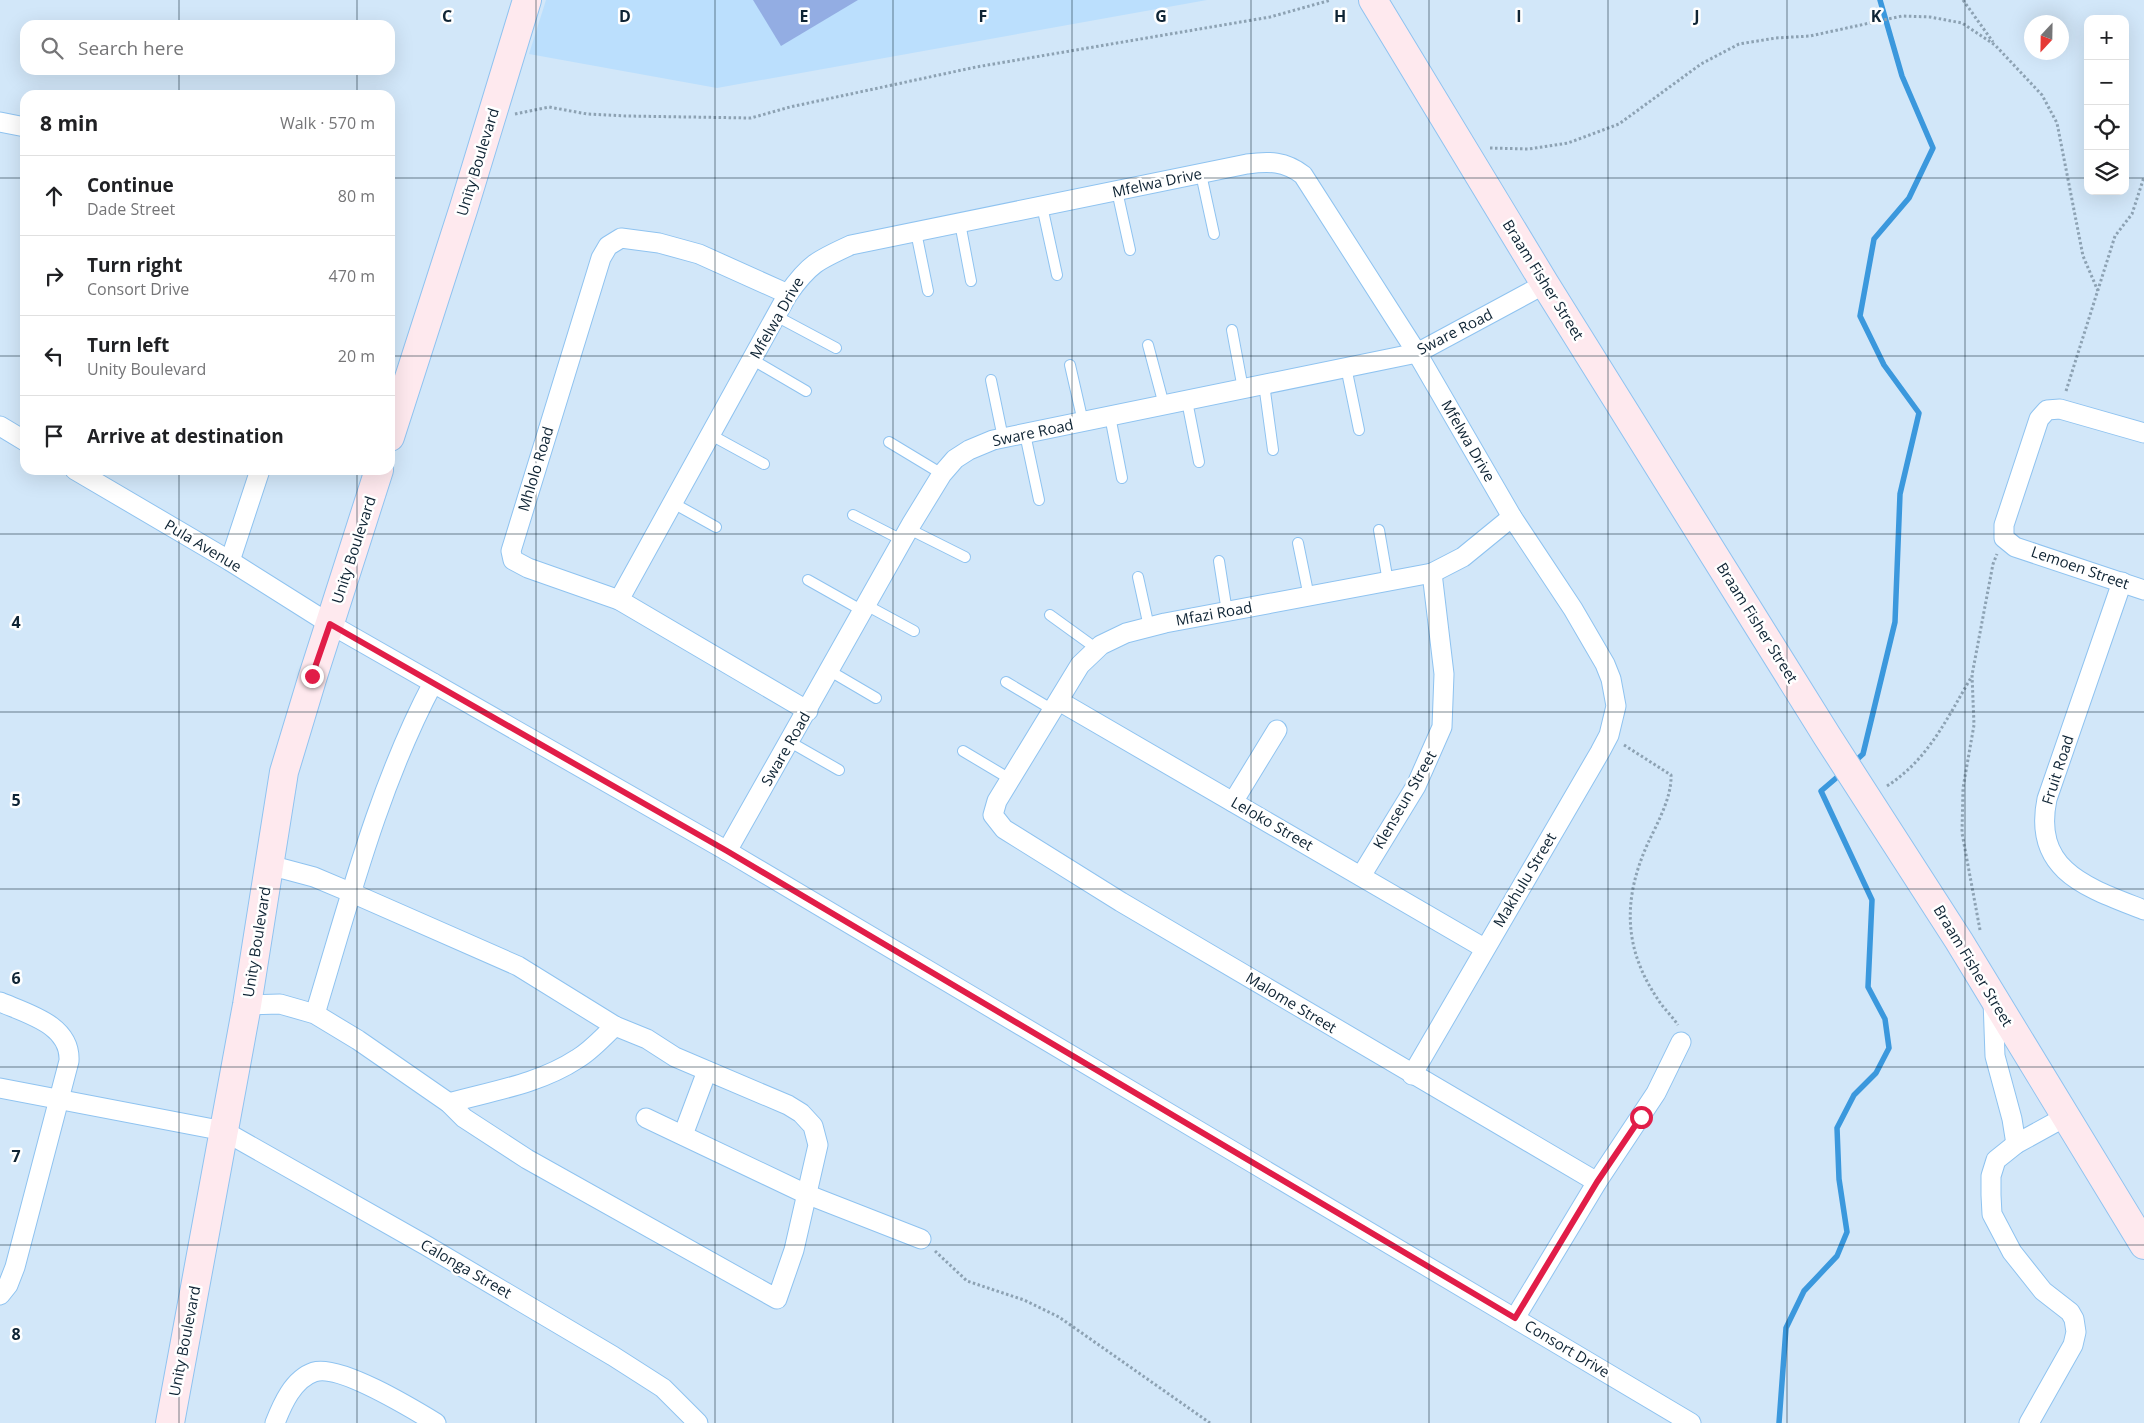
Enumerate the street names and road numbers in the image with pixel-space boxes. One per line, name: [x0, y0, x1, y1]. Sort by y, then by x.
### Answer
street label: Unity Boulevard: [451, 105, 503, 218]
street label: Mfelwa Drive: [1110, 163, 1204, 201]
street label: Braam Fisher Street: [1499, 215, 1589, 343]
street label: Mfelwa Drive: [745, 273, 808, 362]
street label: Sware Road: [1413, 303, 1496, 359]
street label: Mfelwa Drive: [1437, 396, 1500, 485]
street label: Sware Road: [990, 414, 1075, 450]
street label: Mhlolo Road: [513, 424, 557, 514]
street label: Unity Boulevard: [326, 493, 380, 606]
street label: Pula Avenue: [161, 514, 246, 576]
street label: Lemoen Street: [2029, 541, 2132, 593]
street label: Braam Fisher Street: [1713, 558, 1803, 686]
street label: Mfazi Road: [1174, 596, 1254, 630]
street label: Sware Road: [756, 708, 814, 789]
street label: Fruit Road: [2036, 732, 2078, 807]
street label: Klenseun Street: [1368, 747, 1440, 852]
street label: Leloko Street: [1228, 792, 1317, 855]
street label: Makhulu Street: [1488, 829, 1560, 930]
street label: Unity Boulevard: [237, 885, 275, 999]
street label: Braam Fisher Street: [1930, 901, 2018, 1030]
street label: Malome Street: [1242, 967, 1341, 1037]
street label: Calonga Street: [417, 1234, 516, 1302]
street label: Unity Boulevard: [164, 1284, 205, 1398]
street label: Consort Drive: [1521, 1315, 1614, 1381]

